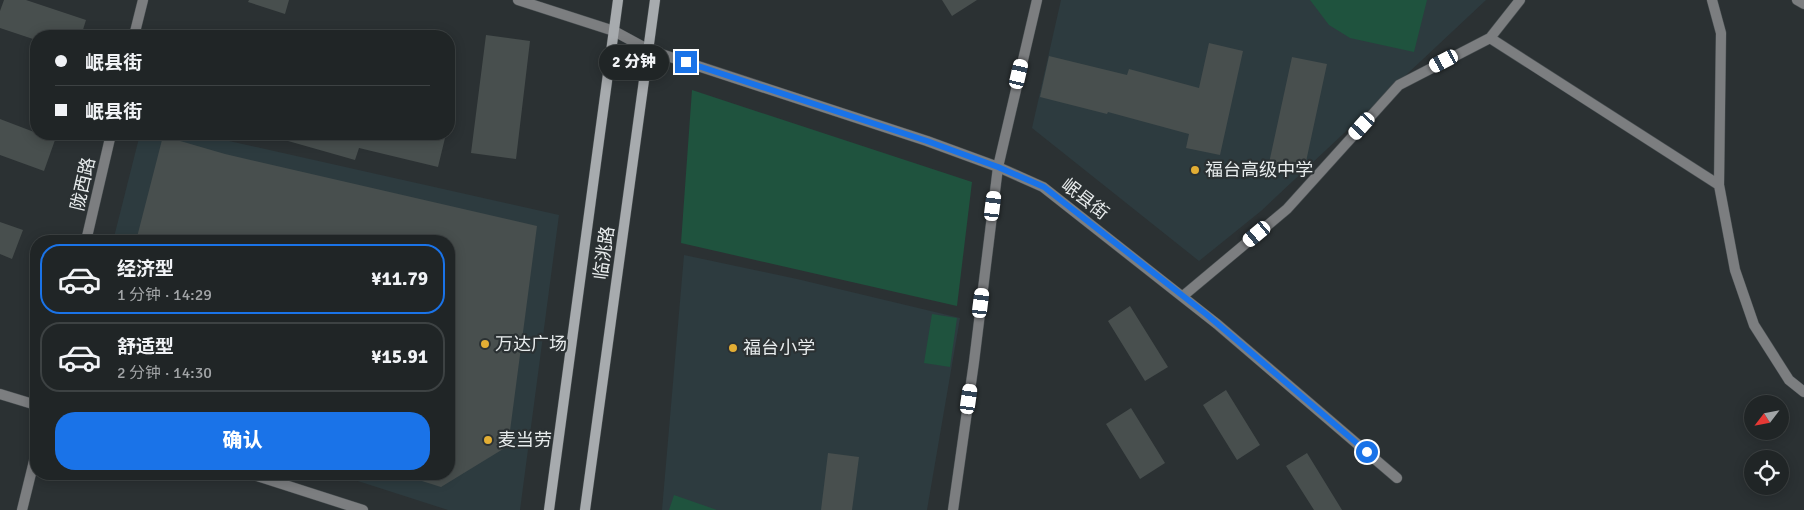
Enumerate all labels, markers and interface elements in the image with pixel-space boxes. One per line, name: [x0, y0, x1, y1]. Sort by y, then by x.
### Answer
callout: 2 分钟: [598, 44, 668, 80]
car: [1427, 47, 1460, 75]
text: 岷县街: [85, 51, 142, 75]
route end: [675, 51, 697, 73]
text: 2 分钟: [612, 52, 656, 72]
car: [1008, 58, 1029, 90]
text: 岷县街: [85, 100, 142, 124]
car: [1346, 110, 1377, 142]
street label: 陇西路: [66, 155, 100, 213]
place label: 福台高级中学: [1205, 159, 1313, 181]
marker: 福台高级中学: [1189, 164, 1201, 176]
street label: 岷县街: [1057, 174, 1113, 224]
car: [983, 190, 1002, 222]
car: [1240, 219, 1273, 249]
street label: 临洮路: [589, 225, 619, 281]
icon: car: [57, 257, 102, 302]
text: 经济型: [117, 257, 174, 281]
text: ¥11.79: [371, 267, 428, 291]
text: 1 分钟 · 14:29: [117, 285, 212, 305]
car: [971, 287, 990, 319]
place label: 万达广场: [495, 333, 567, 355]
icon: car: [57, 335, 102, 380]
text: 舒适型: [117, 335, 174, 359]
place label: 福台小学: [743, 337, 815, 359]
marker: 万达广场: [479, 338, 491, 350]
marker: 福台小学: [727, 342, 739, 354]
text: ¥15.91: [371, 345, 428, 369]
text: 2 分钟 · 14:30: [117, 363, 212, 383]
car: [959, 383, 978, 415]
north arrow: [1744, 395, 1789, 440]
map controls: [1744, 395, 1789, 495]
button: 确认: [55, 412, 430, 470]
place label: 麦当劳: [498, 429, 552, 451]
marker: 麦当劳: [482, 434, 494, 446]
route start: [1356, 441, 1378, 463]
button: locate: [1744, 450, 1789, 495]

